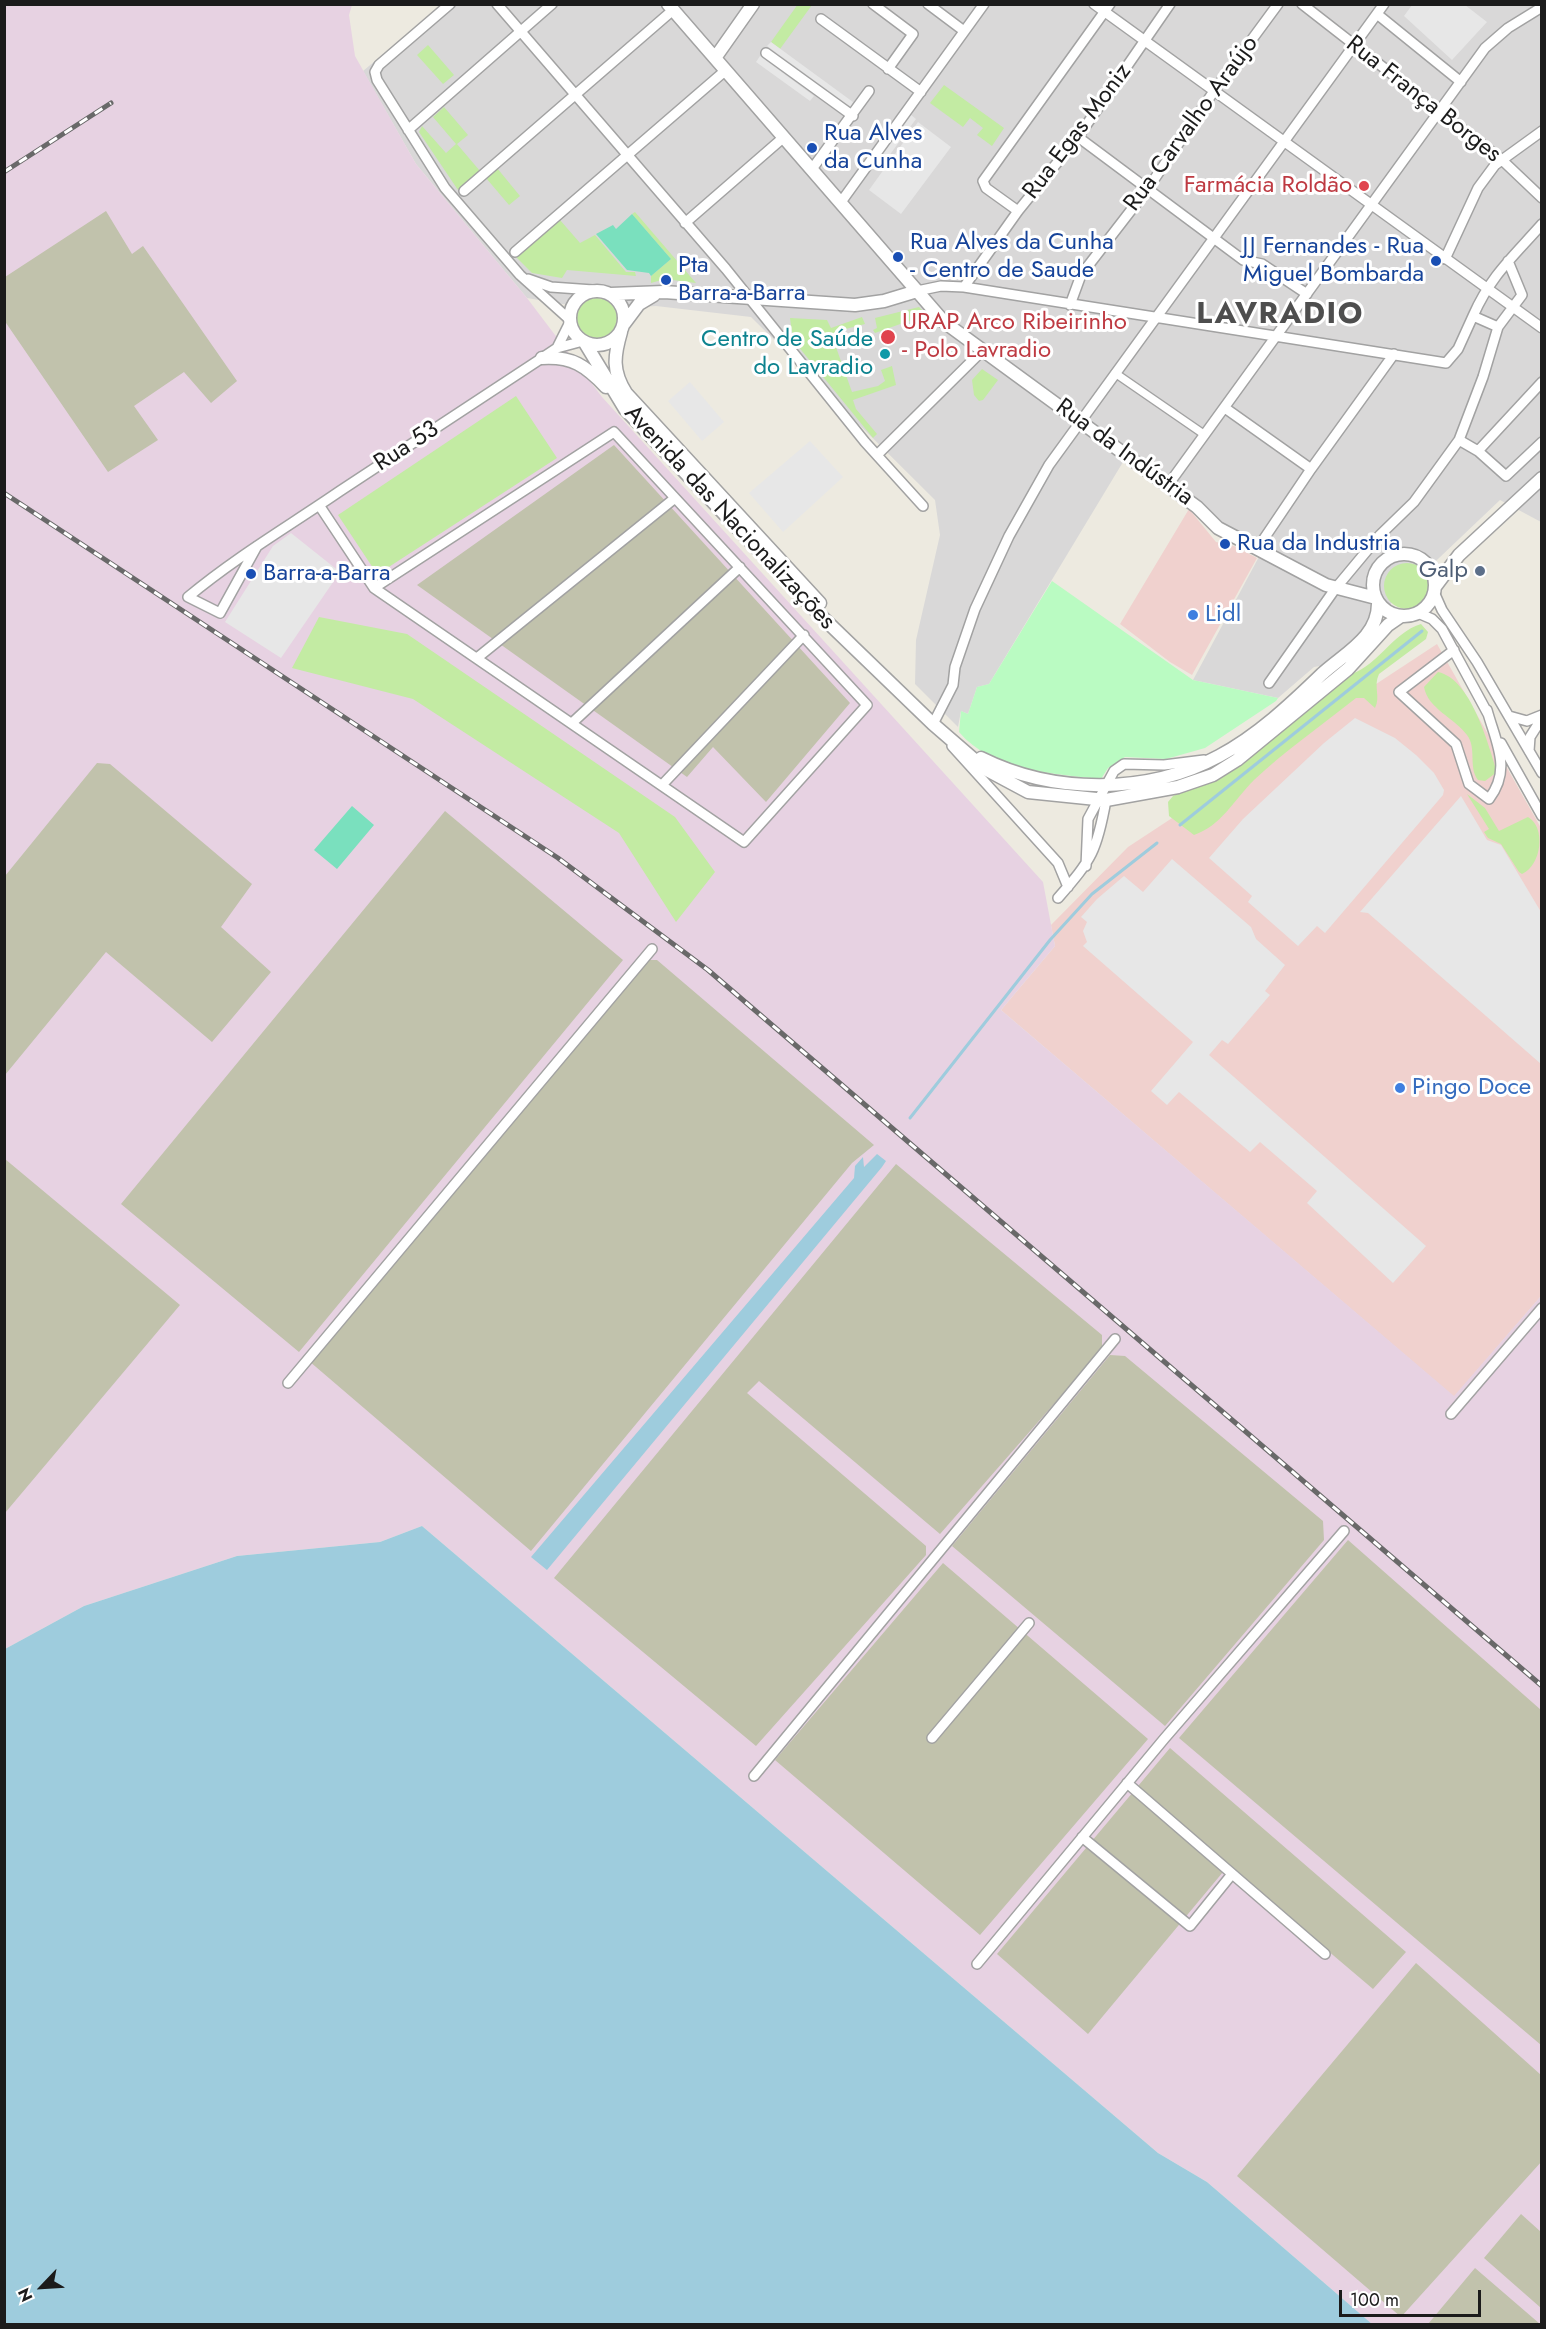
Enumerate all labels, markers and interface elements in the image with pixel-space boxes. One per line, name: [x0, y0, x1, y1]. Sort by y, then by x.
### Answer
street label: Rua França Borges: [1340, 30, 1506, 170]
street label: Rua Carvalho Araújo: [1119, 31, 1265, 217]
street label: Rua Egas Moniz: [1018, 58, 1138, 206]
place label: Rua Alves da Cunha: [824, 120, 922, 176]
marker: Rua Alves da Cunha: [805, 141, 819, 155]
place label: Farmácia Roldão: [1184, 172, 1352, 200]
marker: Farmácia Roldão: [1357, 179, 1371, 193]
place label: Rua Alves da Cunha - Centro de Saude: [910, 229, 1114, 285]
place label: JJ Fernandes - Rua Miguel Bombarda: [1242, 233, 1424, 289]
marker: Rua Alves da Cunha - Centro de Saude: [891, 250, 905, 264]
place label: Pta Barra-a-Barra: [678, 252, 806, 308]
marker: JJ Fernandes - Rua Miguel Bombarda: [1429, 254, 1443, 268]
marker: Pta Barra-a-Barra: [659, 273, 673, 287]
district label: LAVRADIO: [1196, 298, 1364, 334]
place label: URAP Arco Ribeirinho - Polo Lavradio: [902, 309, 1127, 365]
place label: Centro de Saúde do Lavradio: [701, 326, 873, 382]
marker: URAP Arco Ribeirinho - Polo Lavradio: [879, 328, 897, 346]
marker: Centro de Saúde do Lavradio: [878, 347, 892, 361]
street label: Rua da Indústria: [1049, 393, 1199, 513]
street label: Avenida das Nacionalizações: [617, 400, 841, 636]
street label: Rua 53: [369, 415, 445, 479]
place label: Rua da Industria: [1237, 530, 1400, 558]
marker: Rua da Industria: [1218, 537, 1232, 551]
place label: Galp: [1419, 557, 1468, 585]
place label: Barra-a-Barra: [263, 560, 391, 588]
marker: Galp: [1473, 564, 1487, 578]
marker: Barra-a-Barra: [244, 567, 258, 581]
place label: Lidl: [1205, 601, 1241, 629]
marker: Lidl: [1186, 608, 1200, 622]
place label: Pingo Doce: [1412, 1074, 1531, 1102]
marker: Pingo Doce: [1393, 1081, 1407, 1095]
north arrow: [12, 2257, 72, 2317]
scale bar: [1342, 2278, 1484, 2316]
text: N: [12, 2284, 38, 2305]
text: 100 m: [1350, 2287, 1399, 2313]

